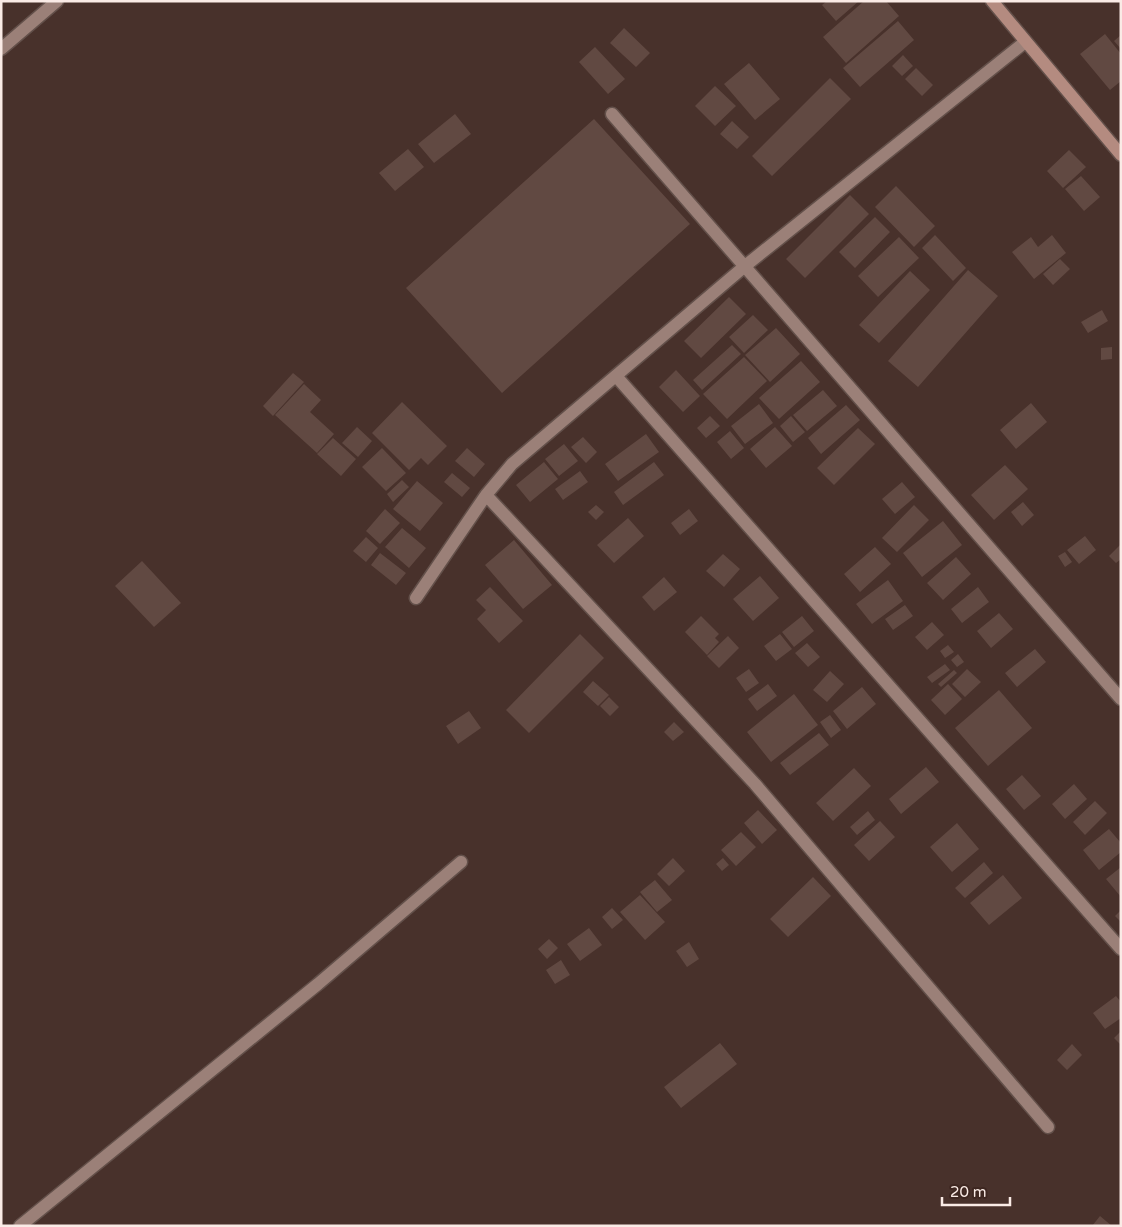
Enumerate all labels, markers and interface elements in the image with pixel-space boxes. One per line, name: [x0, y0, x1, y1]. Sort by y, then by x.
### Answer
scale bar: [942, 1174, 1010, 1206]
text: 20 m: [950, 1183, 987, 1201]

